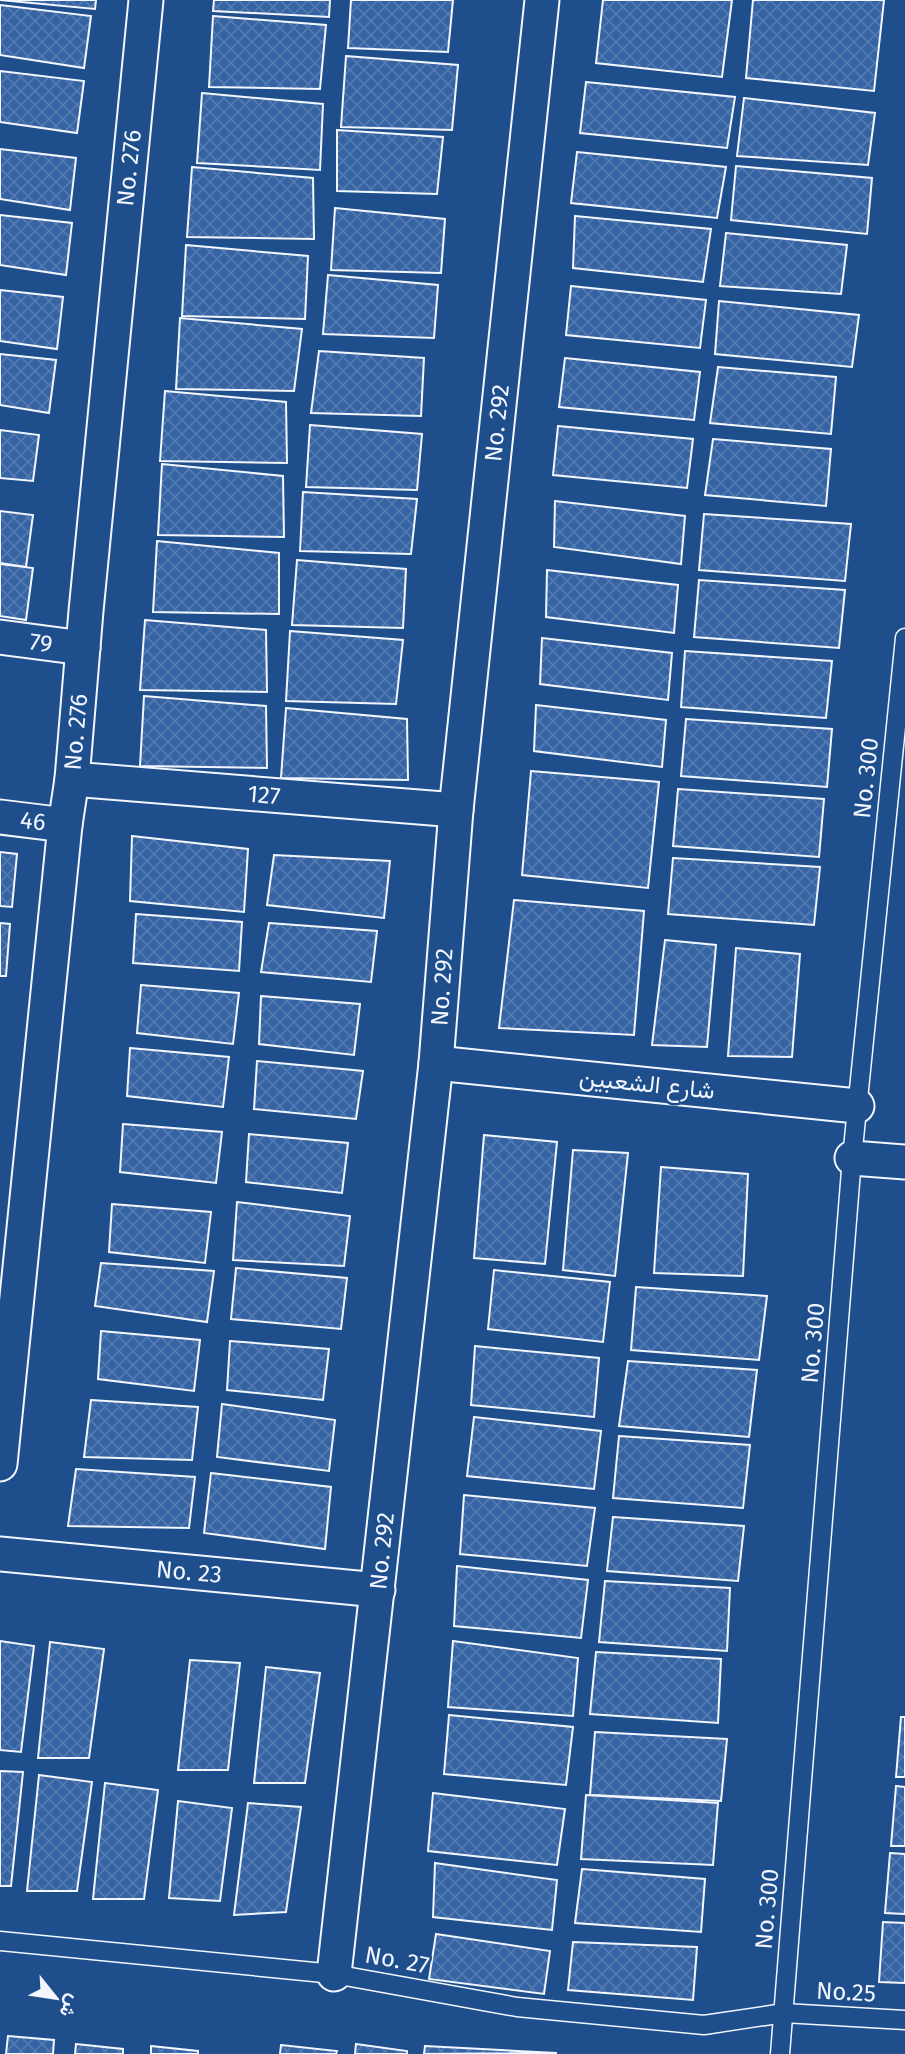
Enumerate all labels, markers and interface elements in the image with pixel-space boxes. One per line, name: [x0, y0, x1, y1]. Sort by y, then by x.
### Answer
street label: No. 276: [111, 128, 147, 208]
street label: No. 292: [479, 383, 515, 463]
street label: 79: [28, 628, 54, 658]
street label: No. 276: [59, 693, 93, 771]
street label: No. 300: [848, 736, 884, 820]
street label: 127: [246, 780, 282, 810]
street label: 46: [19, 806, 47, 836]
street label: No. 292: [425, 947, 459, 1027]
street label: شارع الشعبين: [578, 1063, 716, 1107]
street label: No. 300: [796, 1301, 830, 1385]
street label: No. 292: [364, 1511, 400, 1591]
street label: No. 23: [155, 1555, 223, 1589]
street label: No. 300: [750, 1867, 784, 1951]
street label: No. 27: [363, 1941, 431, 1979]
north arrow: [21, 1963, 91, 2033]
street label: No.25: [815, 1976, 877, 2008]
text: ش: [55, 1991, 86, 2022]

